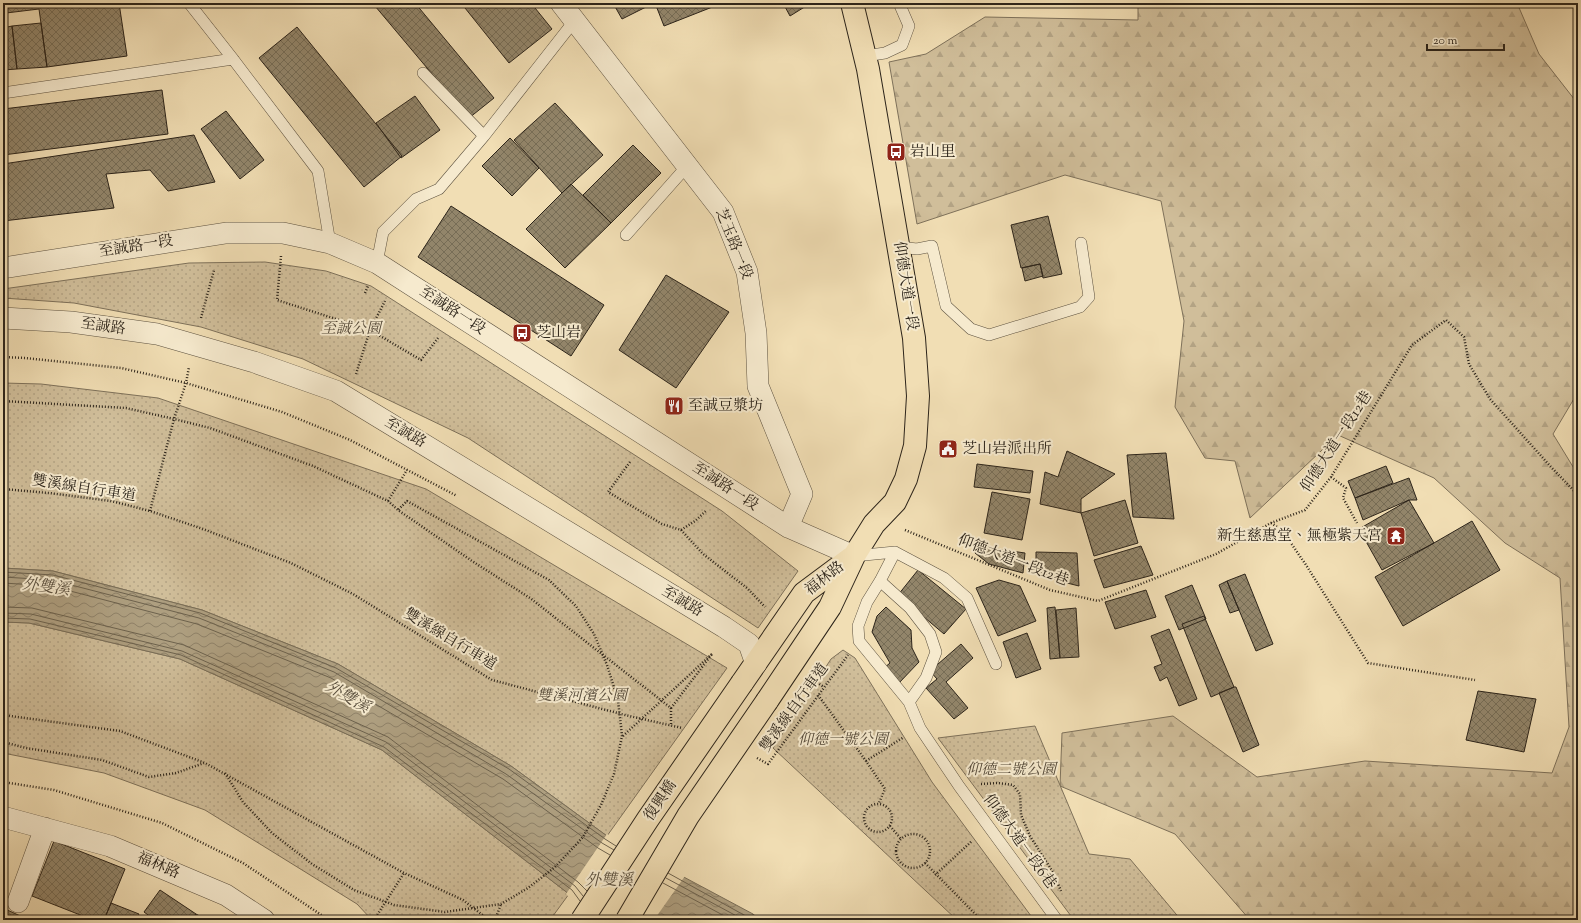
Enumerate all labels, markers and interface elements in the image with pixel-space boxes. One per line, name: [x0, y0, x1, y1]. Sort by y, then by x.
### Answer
scale bar: [1427, 26, 1504, 52]
text: 20 m: [1433, 32, 1458, 50]
bus stop icon: 岩山里: [885, 141, 907, 163]
place label: 岩山里: [910, 142, 955, 163]
street label: 芝玉路一段: [709, 205, 757, 283]
street label: 至誠路一段: [97, 231, 175, 263]
street label: 仰德大道一段: [888, 240, 922, 332]
street label: 至誠路一段: [415, 282, 489, 340]
street label: 至誠路: [79, 313, 127, 341]
park label: 至誠公園: [321, 319, 383, 340]
bus stop icon: 芝山岩: [511, 322, 533, 344]
place label: 芝山岩: [536, 323, 581, 344]
street label: 仰德大道一段12巷: [1296, 387, 1378, 497]
restaurant icon: 至誠豆漿坊: [663, 395, 685, 417]
place label: 至誠豆漿坊: [688, 396, 763, 417]
street label: 至誠路: [380, 412, 430, 454]
public building icon: 芝山岩派出所: [937, 438, 959, 460]
place label: 芝山岩派出所: [962, 439, 1052, 460]
street label: 至誠路一段: [688, 458, 762, 516]
street label: 雙溪線自行車道: [30, 470, 138, 508]
temple icon: 新生慈惠堂、無極紫天宮: [1385, 525, 1407, 547]
place label: 新生慈惠堂、無極紫天宮: [1217, 526, 1382, 547]
street label: 仰德大道一段12巷: [955, 530, 1071, 592]
street label: 福林路: [801, 557, 849, 601]
water label: 外雙溪: [21, 574, 73, 603]
street label: 至誠路: [657, 581, 707, 623]
street label: 雙溪線自行車道: [400, 604, 500, 676]
street label: 雙溪線自行車道: [756, 659, 834, 757]
water label: 外雙溪: [320, 676, 375, 721]
park label: 雙溪河濱公園: [537, 686, 629, 707]
park label: 仰德一號公園: [798, 730, 890, 751]
park label: 仰德二號公園: [966, 760, 1058, 781]
street label: 復興橋: [640, 776, 682, 826]
street label: 仰德大道一段6巷: [977, 790, 1061, 894]
street label: 福林路: [133, 848, 183, 884]
water label: 外雙溪: [585, 870, 635, 893]

